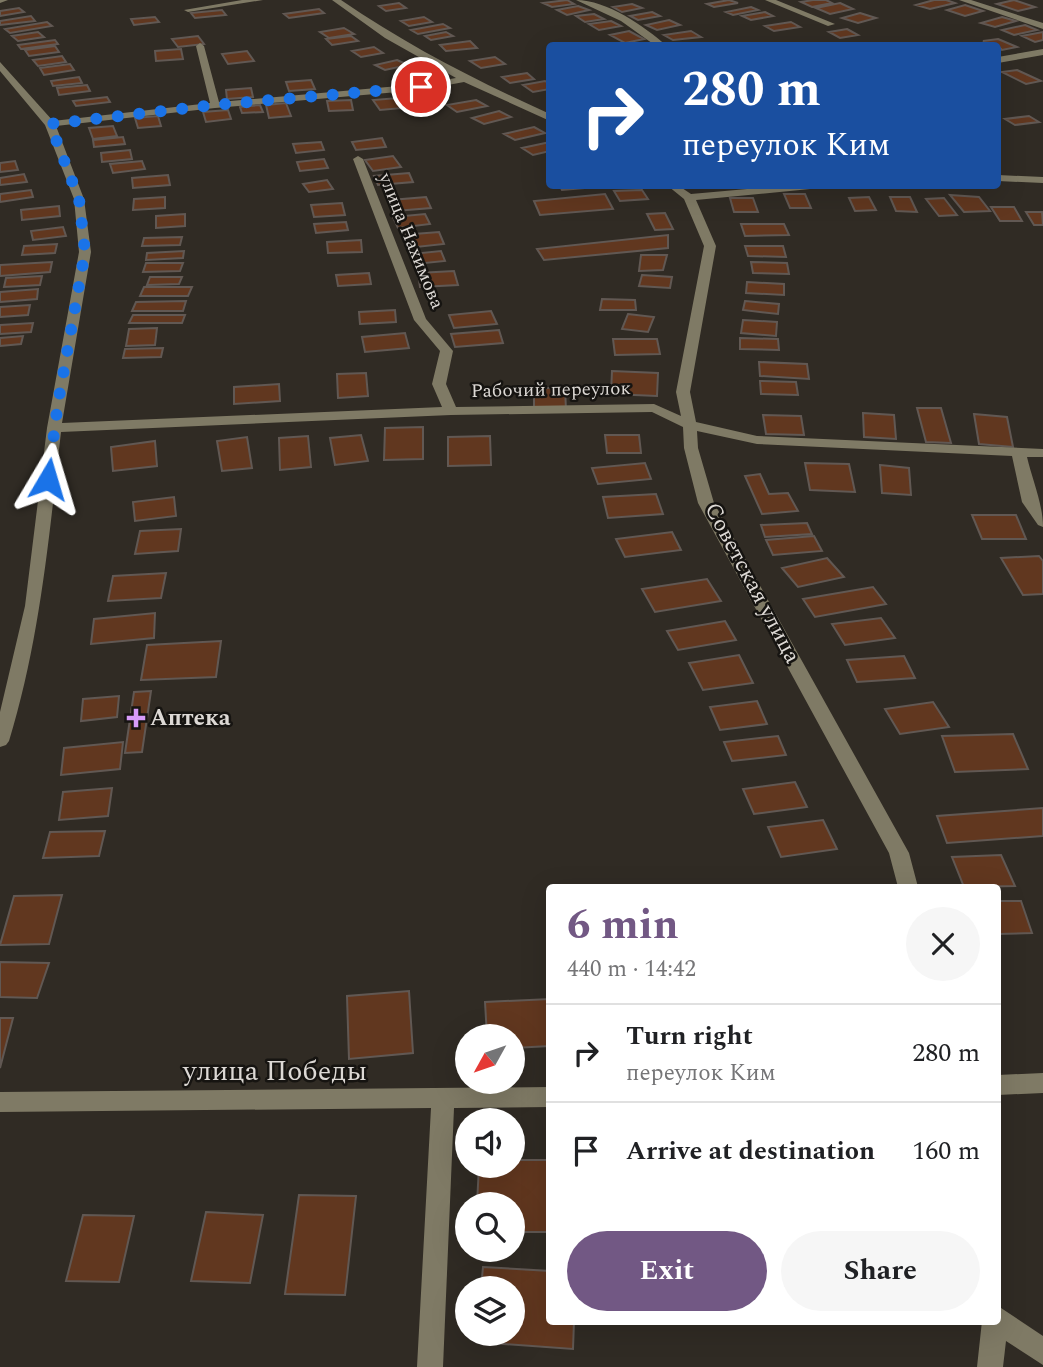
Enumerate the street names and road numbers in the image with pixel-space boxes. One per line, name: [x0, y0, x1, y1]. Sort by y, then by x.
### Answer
street label: улица Нахимова: [370, 168, 452, 314]
street label: Рабочий переулок: [471, 374, 632, 406]
street label: Советская улица: [695, 496, 809, 670]
street label: улица Победы: [182, 1050, 367, 1093]

